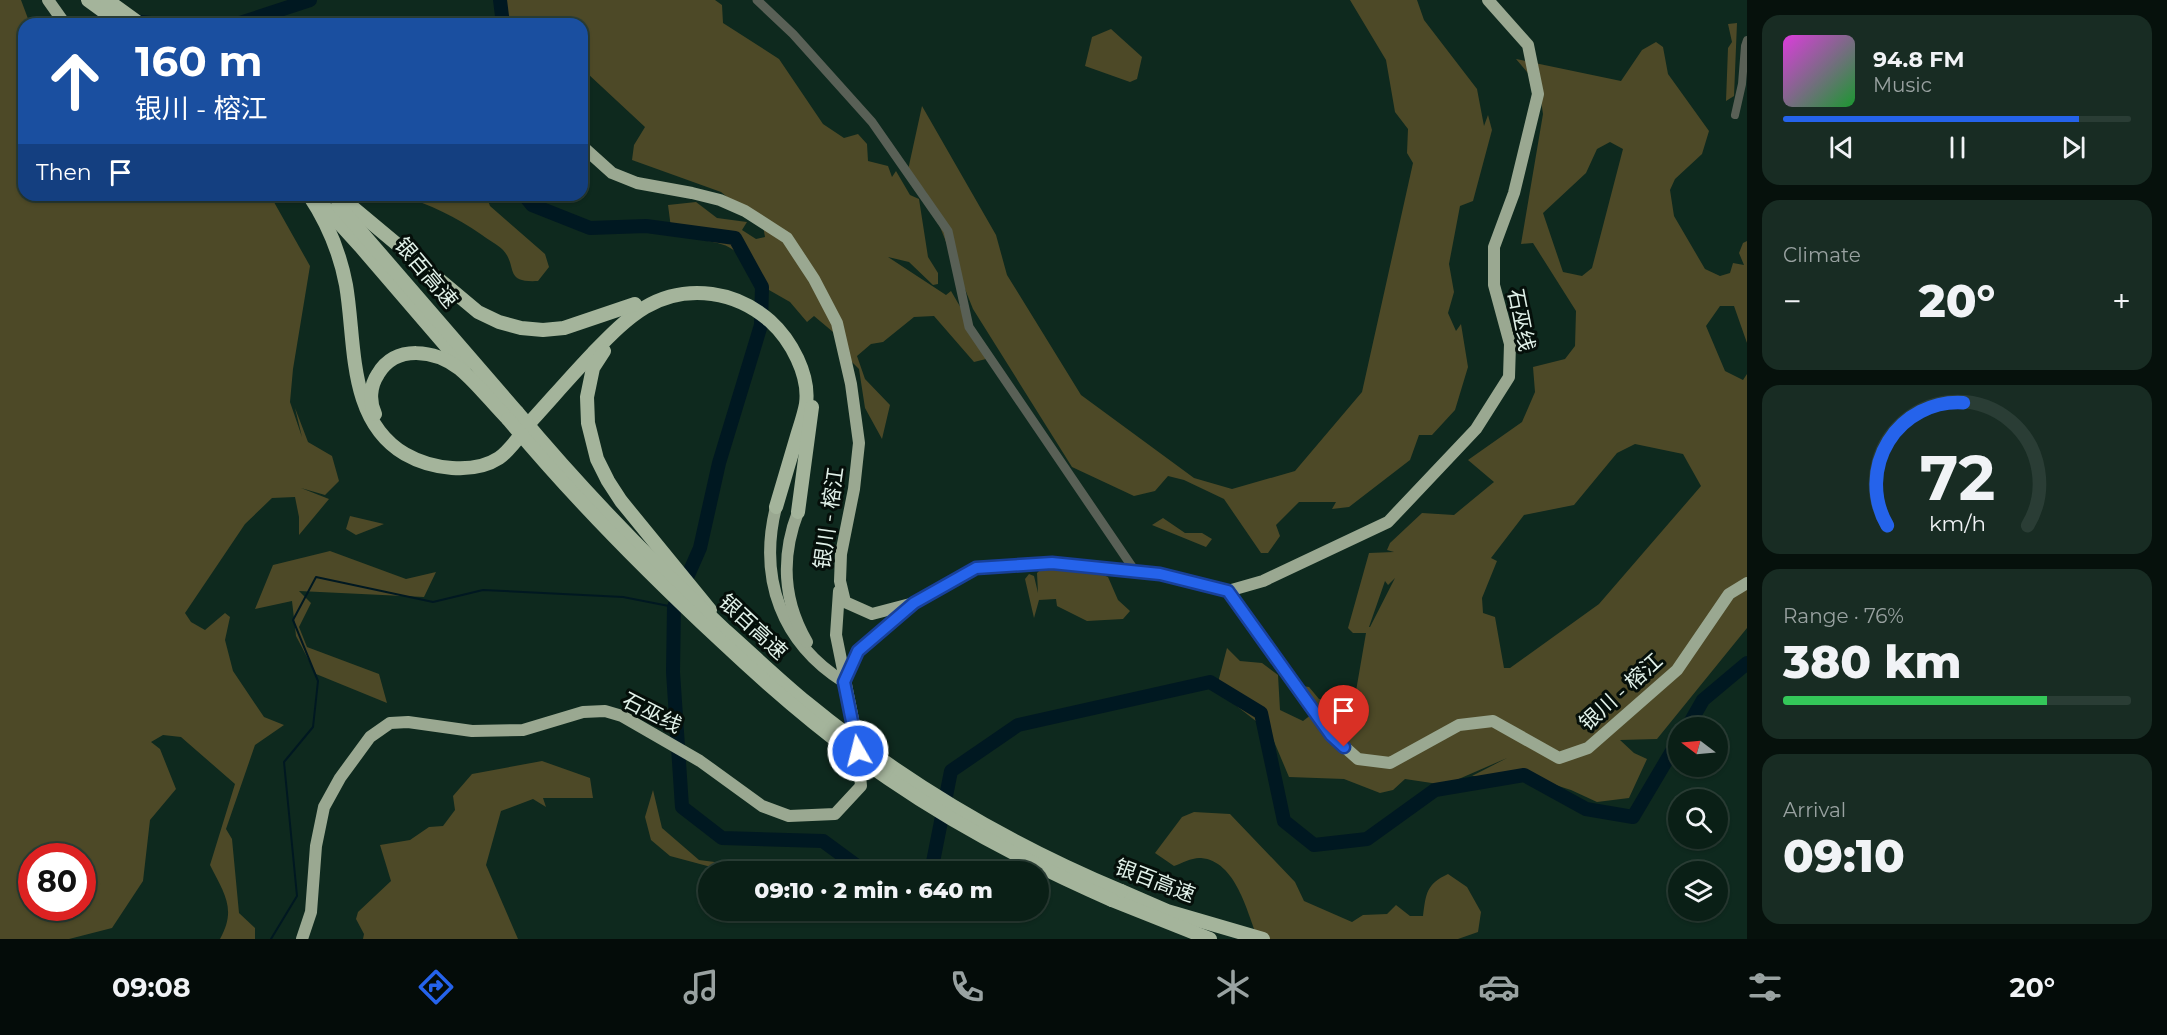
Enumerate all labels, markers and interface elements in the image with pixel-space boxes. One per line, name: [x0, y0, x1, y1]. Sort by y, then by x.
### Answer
text: 160 m: [135, 35, 263, 87]
icon: ahead: [36, 42, 114, 120]
text: 94.8 FM: [1873, 46, 1964, 73]
text: Music: [1873, 73, 1932, 97]
text: 银川 - 榕江: [135, 92, 267, 125]
icon: previous: [1825, 131, 1858, 164]
icon: pause: [1941, 131, 1974, 164]
icon: next: [2057, 131, 2090, 164]
icon: arrive: [104, 156, 137, 189]
text: Then: [36, 159, 92, 186]
street label: 银百高速: [390, 232, 463, 313]
text: Climate: [1783, 243, 1861, 267]
text: 20°: [1919, 273, 1995, 328]
text: −: [1783, 281, 1802, 321]
text: +: [2112, 281, 2131, 321]
street label: 石巫线: [1503, 287, 1540, 353]
text: 72: [1919, 441, 1995, 517]
street label: 银川 - 榕江: [809, 465, 848, 571]
text: km/h: [1928, 511, 1986, 537]
street label: 银百高速: [714, 589, 793, 664]
text: Range · 76%: [1783, 604, 1904, 628]
text: 380 km: [1783, 634, 1962, 689]
street label: 银川 - 榕江: [1574, 648, 1667, 735]
pin: [1318, 685, 1369, 747]
street label: 石巫线: [618, 687, 686, 738]
icon: arrive: [1327, 694, 1360, 727]
north arrow: [1668, 717, 1728, 777]
map controls: [1668, 717, 1728, 921]
position arrow: [826, 719, 890, 783]
button: search: [1668, 789, 1728, 849]
text: Arrival: [1783, 798, 1846, 822]
text: 09:10: [1783, 828, 1905, 883]
speed limit sign: 80: [18, 843, 96, 921]
street label: 银百高速: [1111, 854, 1199, 907]
button: layers: [1668, 861, 1728, 921]
text: 09:10 · 2 min · 640 m: [754, 877, 993, 904]
icon: directions: [415, 966, 457, 1008]
icon: music: [680, 966, 722, 1008]
icon: phone: [946, 966, 988, 1008]
icon: climate: [1212, 966, 1254, 1008]
icon: car: [1478, 966, 1520, 1008]
icon: filters: [1744, 966, 1786, 1008]
text: 09:08: [112, 971, 191, 1004]
text: 20°: [2009, 971, 2055, 1004]

